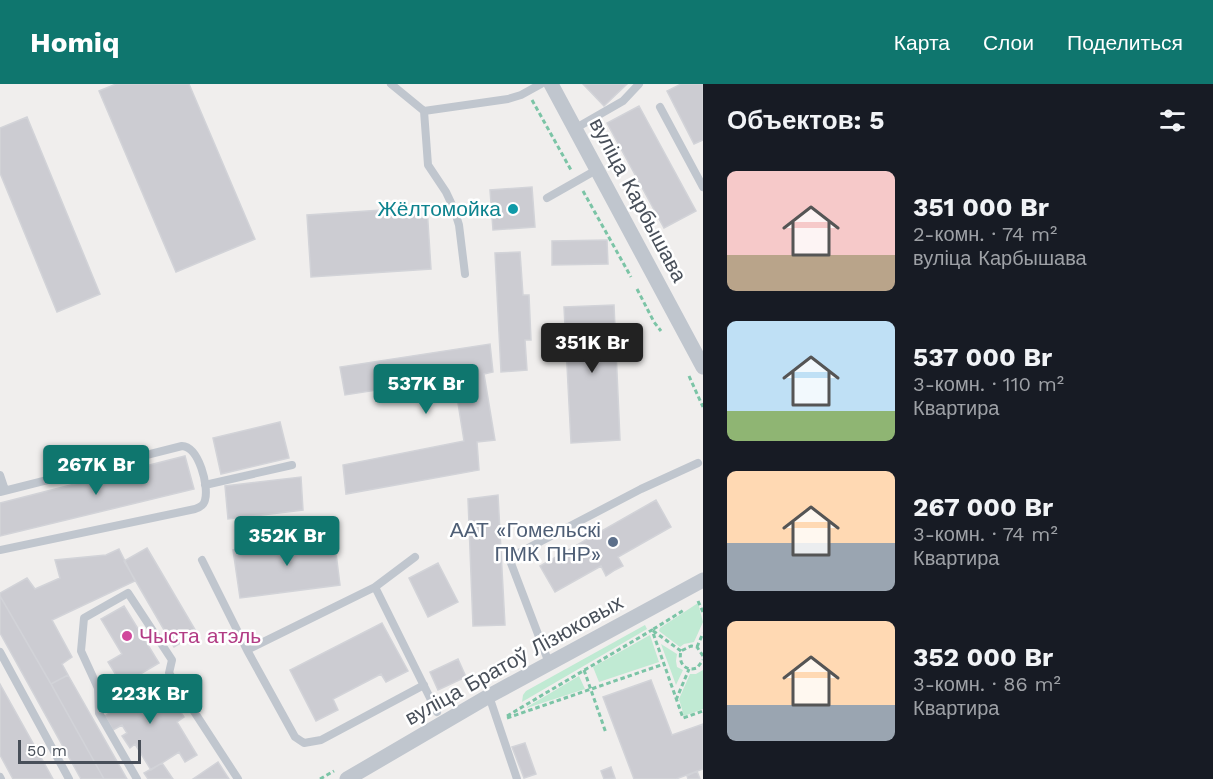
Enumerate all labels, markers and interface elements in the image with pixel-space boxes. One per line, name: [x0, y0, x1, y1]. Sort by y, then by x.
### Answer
text: Homiq: [30, 26, 120, 59]
text: Карта: [894, 30, 950, 55]
text: Слои: [983, 30, 1034, 55]
text: Поделиться: [1067, 30, 1183, 55]
icon: filters: [1156, 104, 1189, 137]
text: Объектов: 5: [727, 105, 884, 135]
street label: вуліца Карбышава: [585, 113, 692, 286]
text: 351 000 Br: [913, 192, 1049, 222]
icon: home: [775, 195, 847, 267]
place label: Жёлтомойка: [377, 196, 501, 221]
marker: Жёлтомойка: [506, 202, 520, 216]
text: 2-комн. · 74 m²: [913, 222, 1057, 246]
text: вуліца Карбышава: [913, 246, 1087, 270]
pin: 351K Br: [537, 323, 647, 374]
text: 351K Br: [555, 330, 629, 354]
text: 537 000 Br: [913, 342, 1052, 372]
icon: home: [775, 345, 847, 417]
pin: 537K Br: [371, 364, 481, 415]
text: 537K Br: [388, 371, 464, 395]
text: 3-комн. · 110 m²: [913, 372, 1064, 396]
text: Квартира: [913, 396, 999, 420]
pin: 267K Br: [41, 445, 151, 496]
text: 267K Br: [57, 452, 135, 476]
text: 267 000 Br: [913, 492, 1053, 522]
icon: home: [775, 495, 847, 567]
pin: 352K Br: [232, 516, 342, 567]
place label: ААТ «Гомельскі ПМК ПНР»: [450, 517, 601, 566]
text: 3-комн. · 74 m²: [913, 522, 1058, 546]
text: 352K Br: [248, 523, 326, 547]
marker: ААТ «Гомельскі ПМК ПНР»: [606, 535, 620, 549]
text: Квартира: [913, 546, 999, 570]
street label: вуліца Братоў Лізюковых: [400, 589, 628, 730]
place label: Чыста атэль: [139, 623, 261, 648]
marker: Чыста атэль: [120, 629, 134, 643]
text: 352 000 Br: [913, 642, 1053, 672]
icon: home: [775, 645, 847, 717]
text: 3-комн. · 86 m²: [913, 672, 1061, 696]
pin: 223K Br: [95, 674, 205, 725]
text: 223K Br: [111, 681, 189, 705]
text: Квартира: [913, 696, 999, 720]
scale bar: [18, 737, 141, 764]
text: 50 m: [27, 741, 67, 760]

